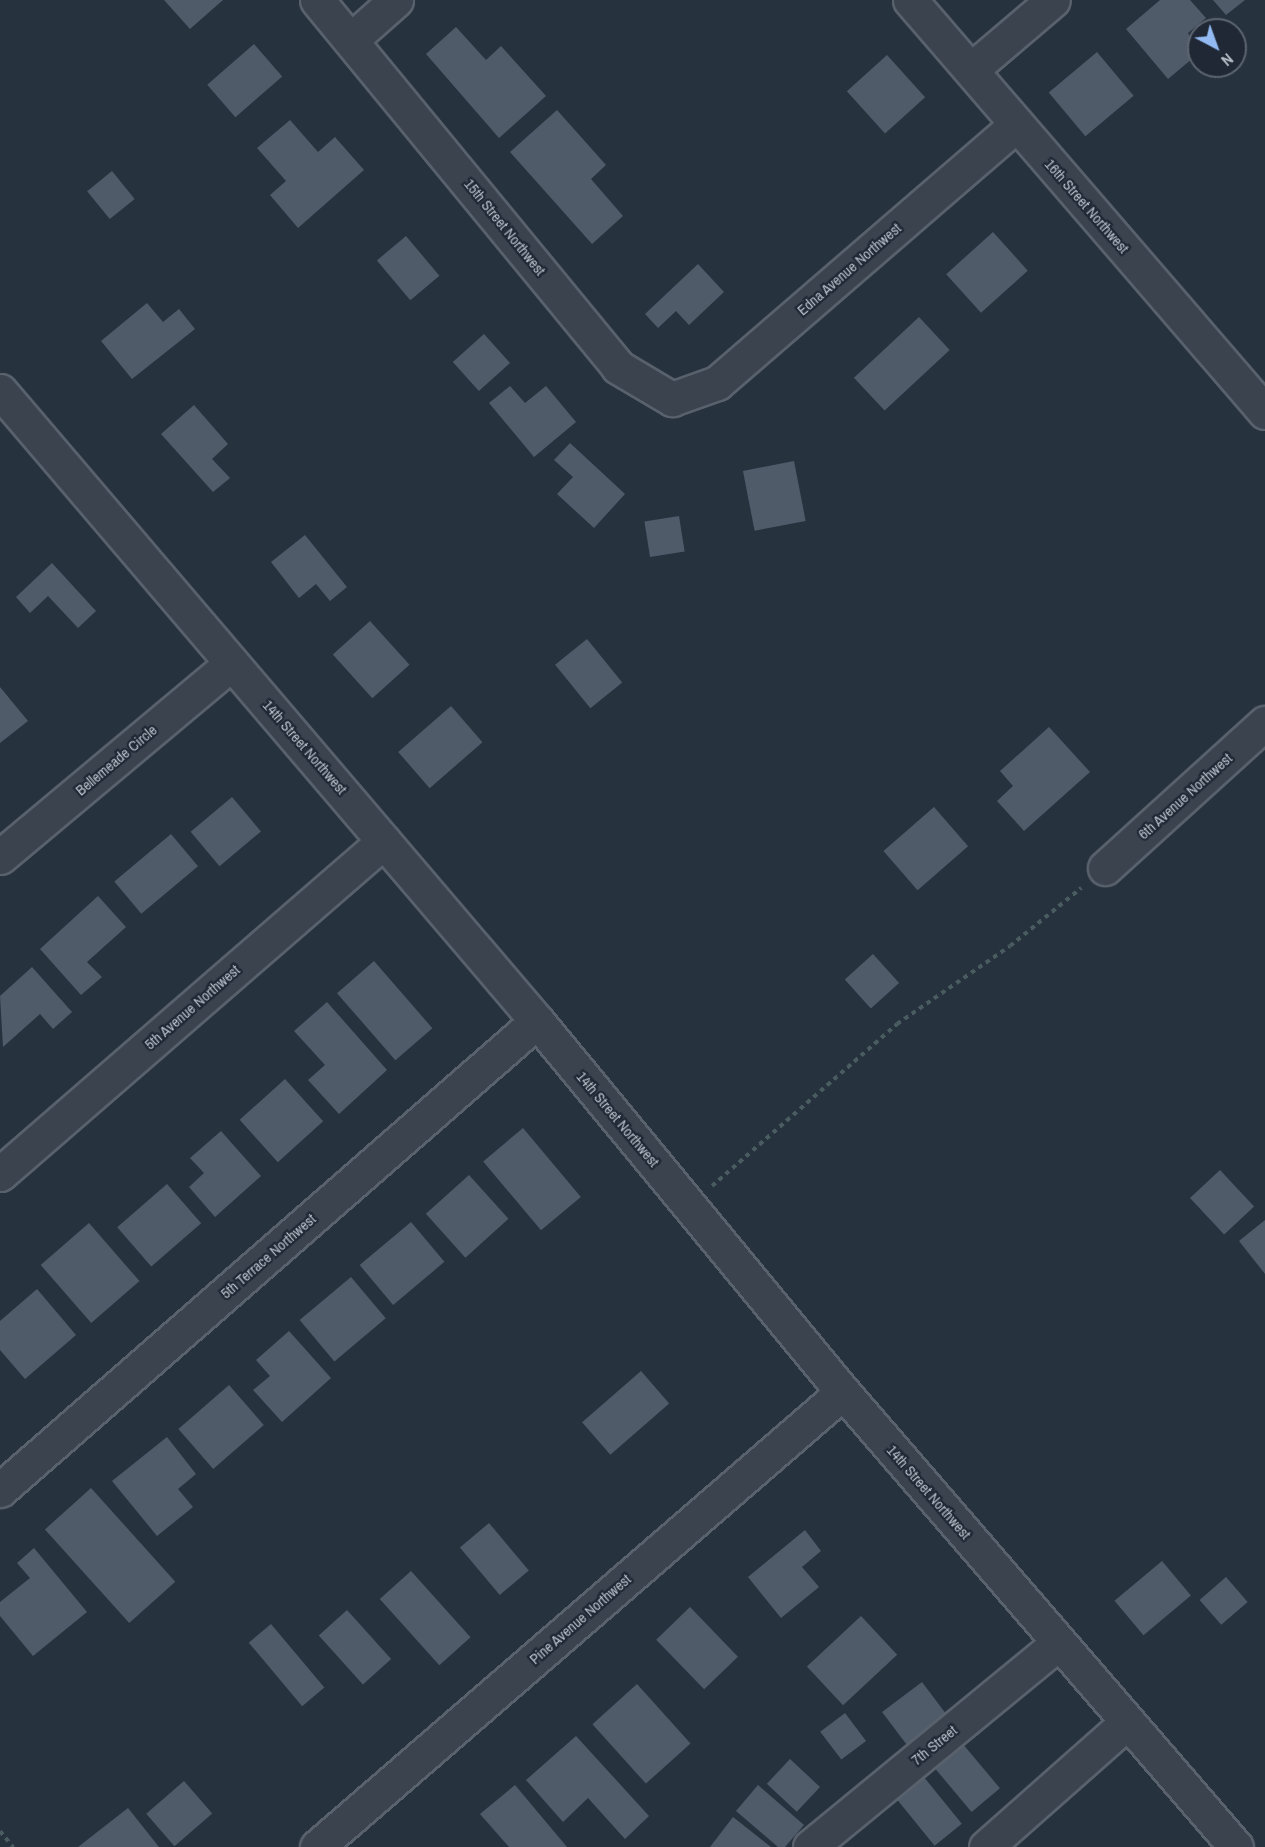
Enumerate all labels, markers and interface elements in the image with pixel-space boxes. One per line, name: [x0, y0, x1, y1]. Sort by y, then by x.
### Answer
north arrow: [1187, 18, 1247, 78]
text: N: [1217, 49, 1238, 71]
street label: 16th Street Northwest: [1041, 155, 1133, 257]
street label: 15th Street Northwest: [461, 175, 549, 279]
street label: Edna Avenue Northwest: [793, 219, 905, 319]
street label: 14th Street Northwest: [259, 696, 351, 798]
street label: Bellemeade Circle: [72, 721, 160, 799]
street label: 6th Avenue Northwest: [1134, 749, 1236, 843]
street label: 5th Avenue Northwest: [141, 961, 243, 1053]
street label: 14th Street Northwest: [573, 1068, 663, 1170]
street label: 5th Terrace Northwest: [217, 1210, 319, 1302]
street label: 14th Street Northwest: [883, 1441, 975, 1543]
street label: Pine Avenue Northwest: [525, 1570, 635, 1668]
street label: 7th Street: [908, 1721, 960, 1769]

